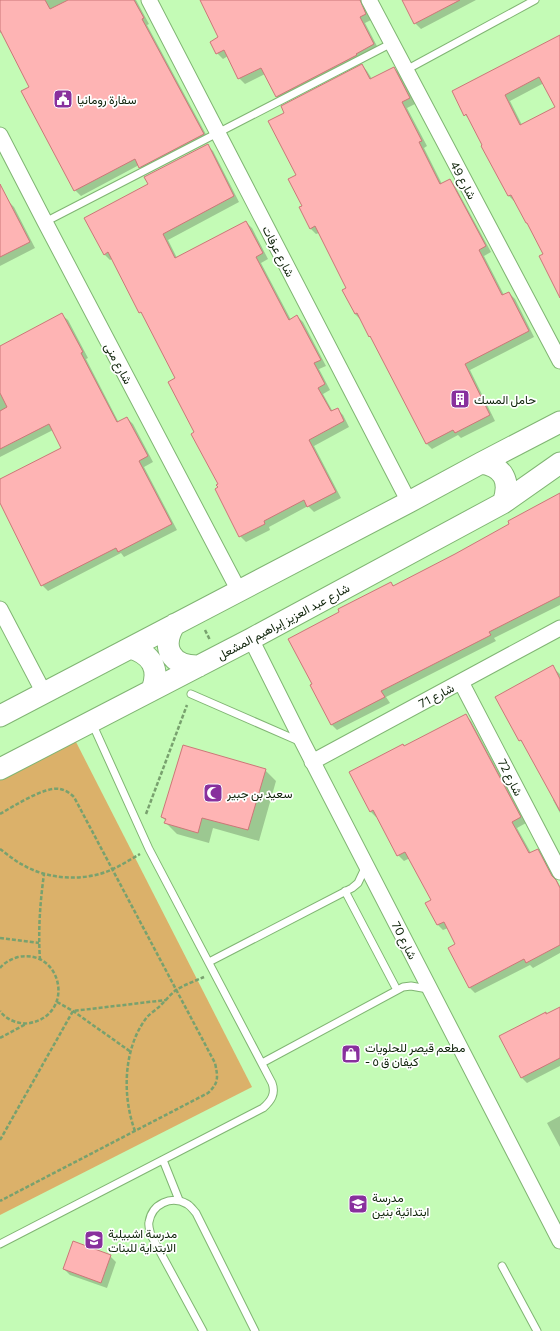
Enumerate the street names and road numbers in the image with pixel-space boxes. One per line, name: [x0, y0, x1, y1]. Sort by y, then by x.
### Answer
street label: شارع 49: [446, 159, 480, 203]
street label: شارع عرفات: [257, 223, 298, 280]
street label: شارع منى: [100, 340, 136, 387]
street label: شارع عبد العزيز إبراهيم المشعل: [214, 580, 353, 665]
street label: شارع 71: [416, 680, 457, 713]
street label: شارع 72: [493, 756, 526, 799]
street label: شارع 70: [387, 919, 420, 963]

